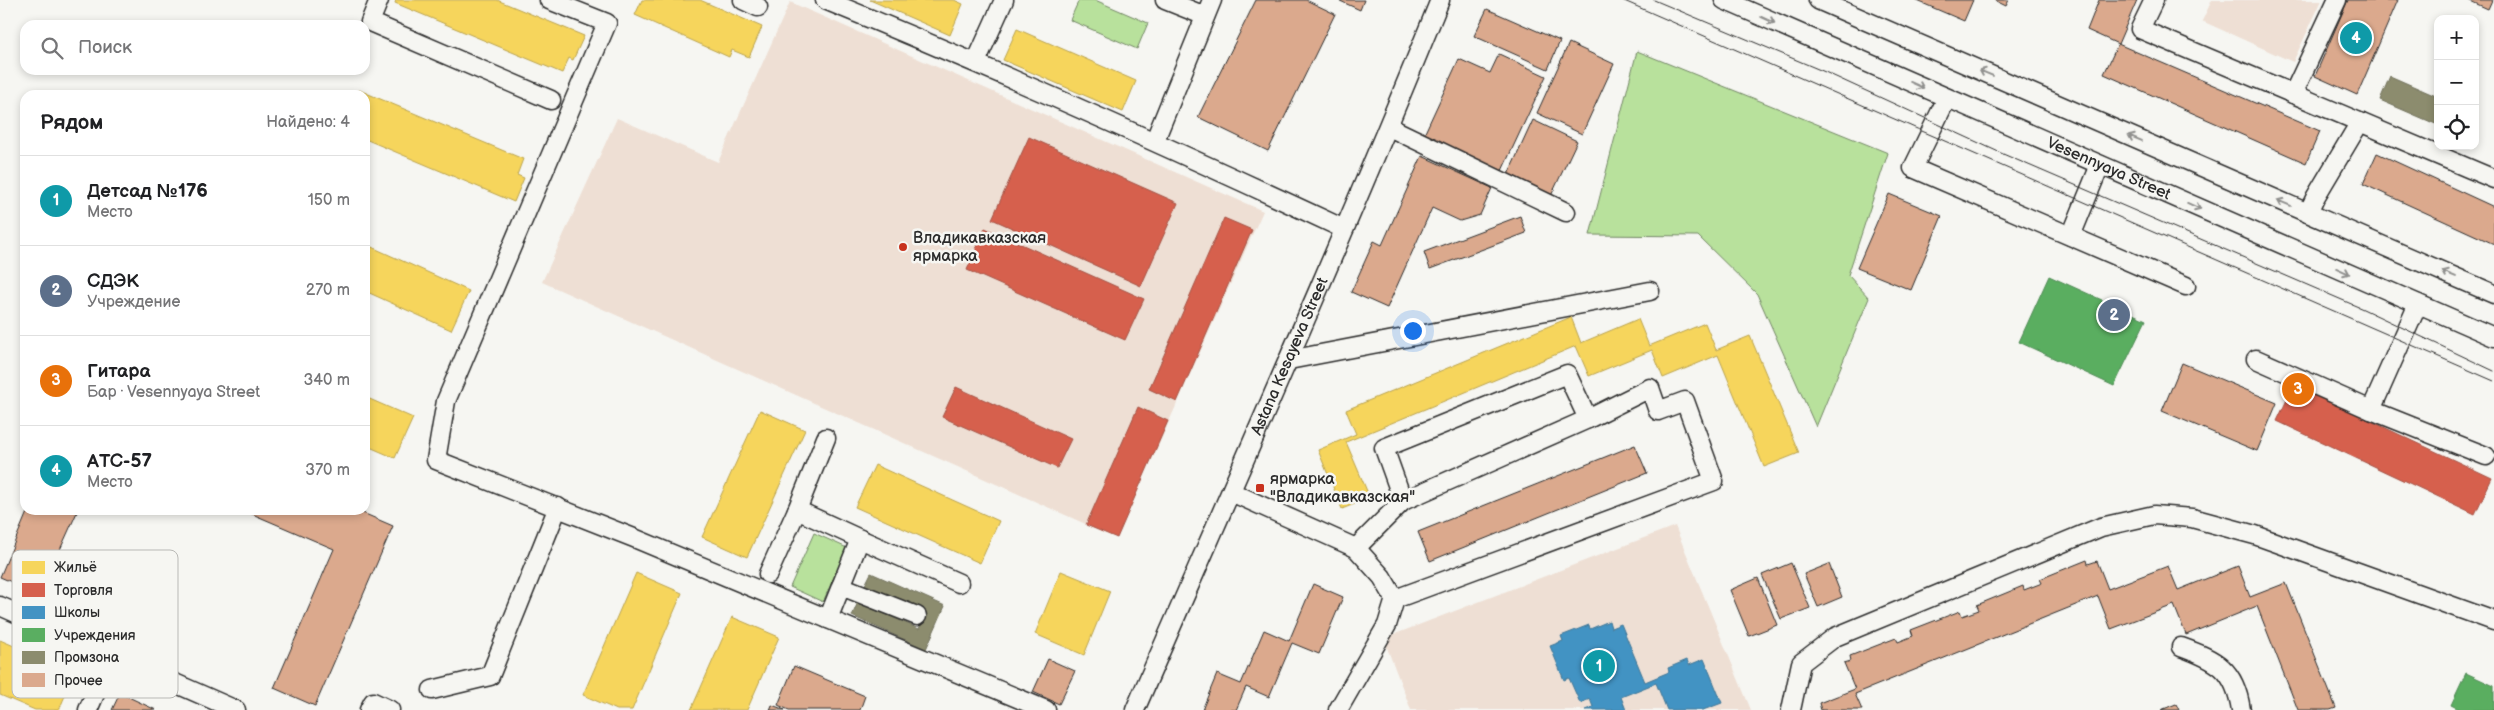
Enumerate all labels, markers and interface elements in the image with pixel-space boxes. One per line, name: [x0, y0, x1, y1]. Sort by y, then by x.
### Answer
one-way arrow: [1760, 15, 1775, 25]
map controls: [2434, 15, 2479, 150]
button: +: [2434, 15, 2479, 60]
pin: 4: [2340, 19, 2372, 57]
search box: [20, 20, 370, 75]
icon: search: [38, 34, 66, 62]
text: Поиск: [78, 36, 132, 59]
button: −: [2434, 60, 2479, 105]
one-way arrow: [1979, 68, 1994, 78]
one-way arrow: [1909, 80, 1924, 90]
button: locate: [2434, 105, 2479, 150]
text: Рядом: [40, 110, 103, 135]
text: Найдено: 4: [266, 113, 350, 132]
street label: Vesennyaya Street: [2044, 133, 2174, 204]
one-way arrow: [2128, 133, 2143, 143]
text: Детсад №176: [87, 180, 208, 203]
text: 1: [53, 191, 59, 210]
text: 150 m: [308, 191, 350, 210]
one-way arrow: [2277, 197, 2292, 207]
one-way arrow: [2186, 201, 2201, 211]
text: Место: [87, 203, 133, 222]
place label: Владикавказская ярмарка: [913, 229, 1046, 266]
marker: Владикавказская ярмарка: [897, 241, 909, 253]
one-way arrow: [2335, 267, 2350, 277]
one-way arrow: [2442, 269, 2457, 279]
text: СДЭК: [87, 270, 139, 293]
street label: Astana Kesayeva Street: [1247, 275, 1332, 438]
text: 2: [51, 281, 61, 300]
text: 270 m: [306, 281, 350, 300]
text: Учреждение: [87, 293, 180, 312]
pin: 2: [2098, 296, 2130, 334]
your location: [1400, 318, 1426, 344]
text: Гитара: [87, 360, 150, 383]
pin: 3: [2282, 370, 2314, 408]
text: 3: [51, 371, 61, 390]
text: 340 m: [303, 371, 350, 390]
text: Бар · Vesennyaya Street: [87, 383, 260, 402]
text: АТС-57: [87, 450, 152, 473]
text: 4: [51, 461, 61, 480]
text: 370 m: [305, 461, 350, 480]
place label: ярмарка "Владикавказская": [1270, 470, 1415, 507]
text: Место: [87, 473, 133, 492]
marker: ярмарка "Владикавказская": [1254, 482, 1266, 494]
legend: [12, 550, 178, 698]
text: Жильё: [54, 559, 97, 576]
text: Торговля: [54, 582, 113, 599]
text: Школы: [54, 604, 100, 621]
text: Учреждения: [54, 627, 136, 644]
pin: 1: [1583, 647, 1615, 685]
text: Промзона: [54, 649, 120, 666]
text: Прочее: [54, 672, 103, 689]

